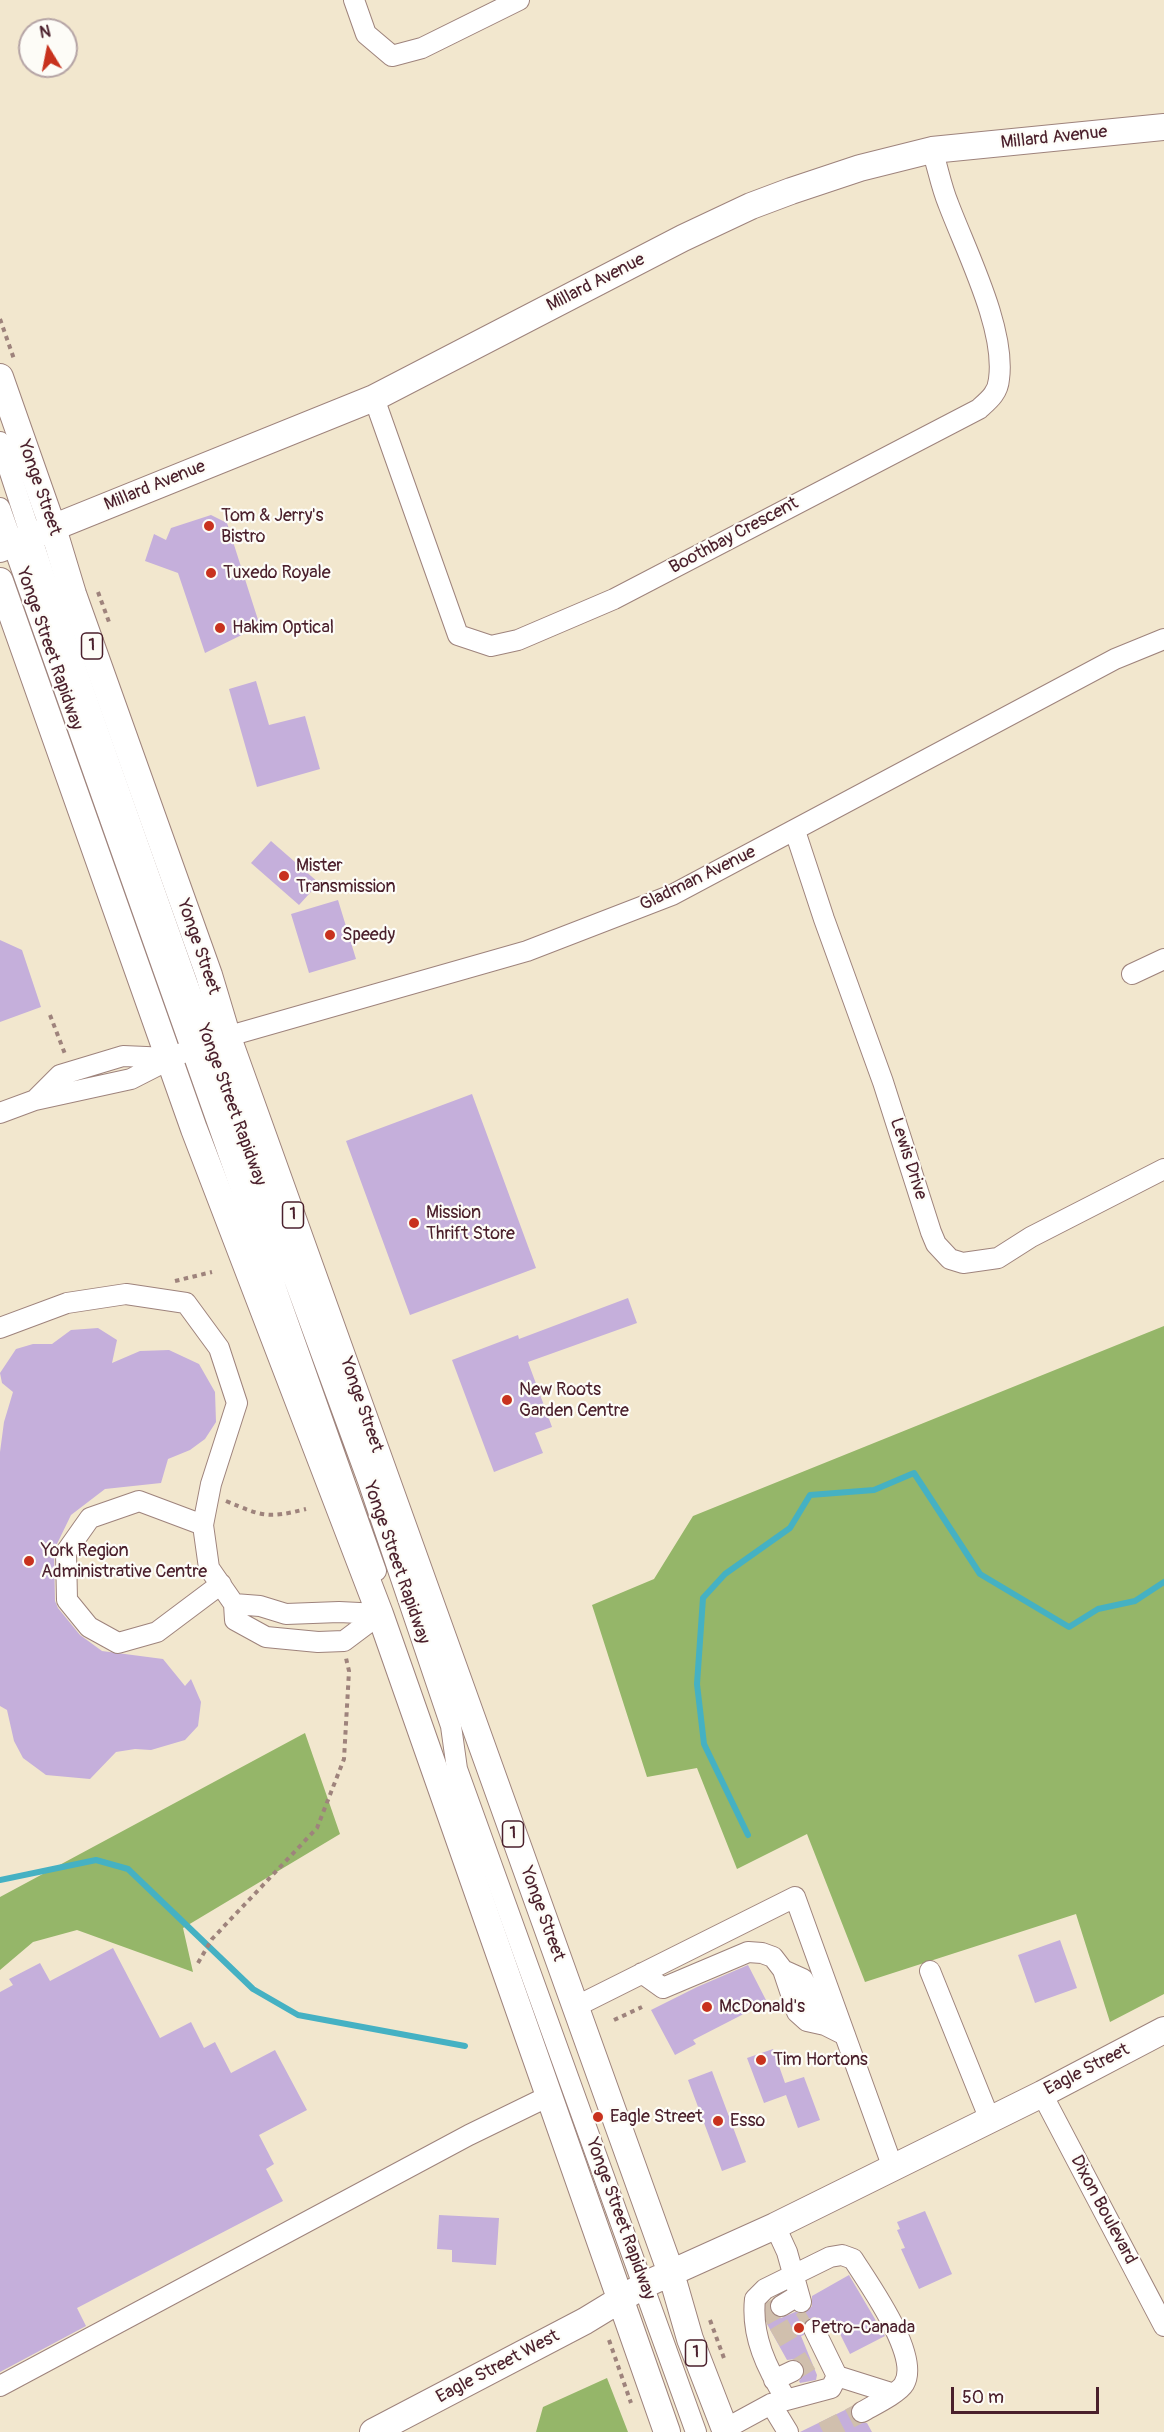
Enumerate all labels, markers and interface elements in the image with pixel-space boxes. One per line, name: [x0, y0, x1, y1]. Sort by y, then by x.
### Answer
north arrow: [18, 18, 78, 78]
text: N: [38, 21, 52, 43]
street label: Millard Avenue: [1000, 122, 1108, 154]
street label: Millard Avenue: [543, 249, 649, 317]
street label: Yonge Street: [13, 438, 65, 538]
street label: Millard Avenue: [101, 456, 209, 516]
street label: Boothbay Crescent: [666, 493, 802, 579]
place label: Tom & Jerry's Bistro: [221, 505, 324, 548]
marker: Tom & Jerry's Bistro: [202, 519, 216, 533]
place label: Tuxedo Royale: [223, 562, 331, 584]
street label: Yonge Street Rapidway: [11, 565, 87, 733]
marker: Tuxedo Royale: [204, 566, 218, 580]
place label: Hakim Optical: [232, 617, 334, 639]
marker: Hakim Optical: [213, 621, 227, 635]
road number: 1: [82, 633, 103, 659]
street label: Gladman Avenue: [636, 842, 760, 916]
place label: Mister Transmission: [296, 855, 396, 898]
marker: Mister Transmission: [277, 869, 291, 883]
street label: Yonge Street: [172, 897, 224, 997]
place label: Speedy: [342, 924, 395, 946]
marker: Speedy: [323, 928, 337, 942]
street label: Yonge Street Rapidway: [192, 1021, 270, 1189]
street label: Lewis Drive: [885, 1115, 931, 1203]
road number: 1: [282, 1202, 304, 1228]
place label: Mission Thrift Store: [426, 1202, 515, 1244]
marker: Mission Thrift Store: [407, 1216, 421, 1230]
street label: Yonge Street: [335, 1355, 387, 1455]
place label: New Roots Garden Centre: [519, 1379, 629, 1422]
marker: New Roots Garden Centre: [500, 1393, 514, 1407]
street label: Yonge Street Rapidway: [358, 1479, 434, 1647]
place label: York Region Administrative Centre: [41, 1540, 207, 1582]
marker: York Region Administrative Centre: [22, 1554, 36, 1568]
road number: 1: [502, 1821, 524, 1847]
street label: Yonge Street: [515, 1864, 569, 1964]
place label: McDonald's: [719, 1996, 805, 2018]
marker: McDonald's: [700, 2000, 714, 2014]
street label: Eagle Street: [1041, 2039, 1133, 2101]
place label: Tim Hortons: [773, 2049, 868, 2071]
marker: Tim Hortons: [754, 2053, 768, 2067]
place label: Eagle Street: [610, 2106, 703, 2128]
marker: Eagle Street: [591, 2110, 605, 2124]
place label: Esso: [730, 2110, 765, 2132]
marker: Esso: [711, 2114, 725, 2128]
street label: Yonge Street Rapidway: [581, 2135, 659, 2303]
street label: Dixon Boulevard: [1065, 2152, 1141, 2268]
place label: Petro-Canada: [811, 2317, 915, 2339]
marker: Petro-Canada: [792, 2321, 806, 2335]
street label: Eagle Street West: [433, 2326, 563, 2408]
road number: 1: [686, 2340, 706, 2366]
scale bar: [954, 2375, 1102, 2413]
text: 50 m: [962, 2386, 1004, 2409]

